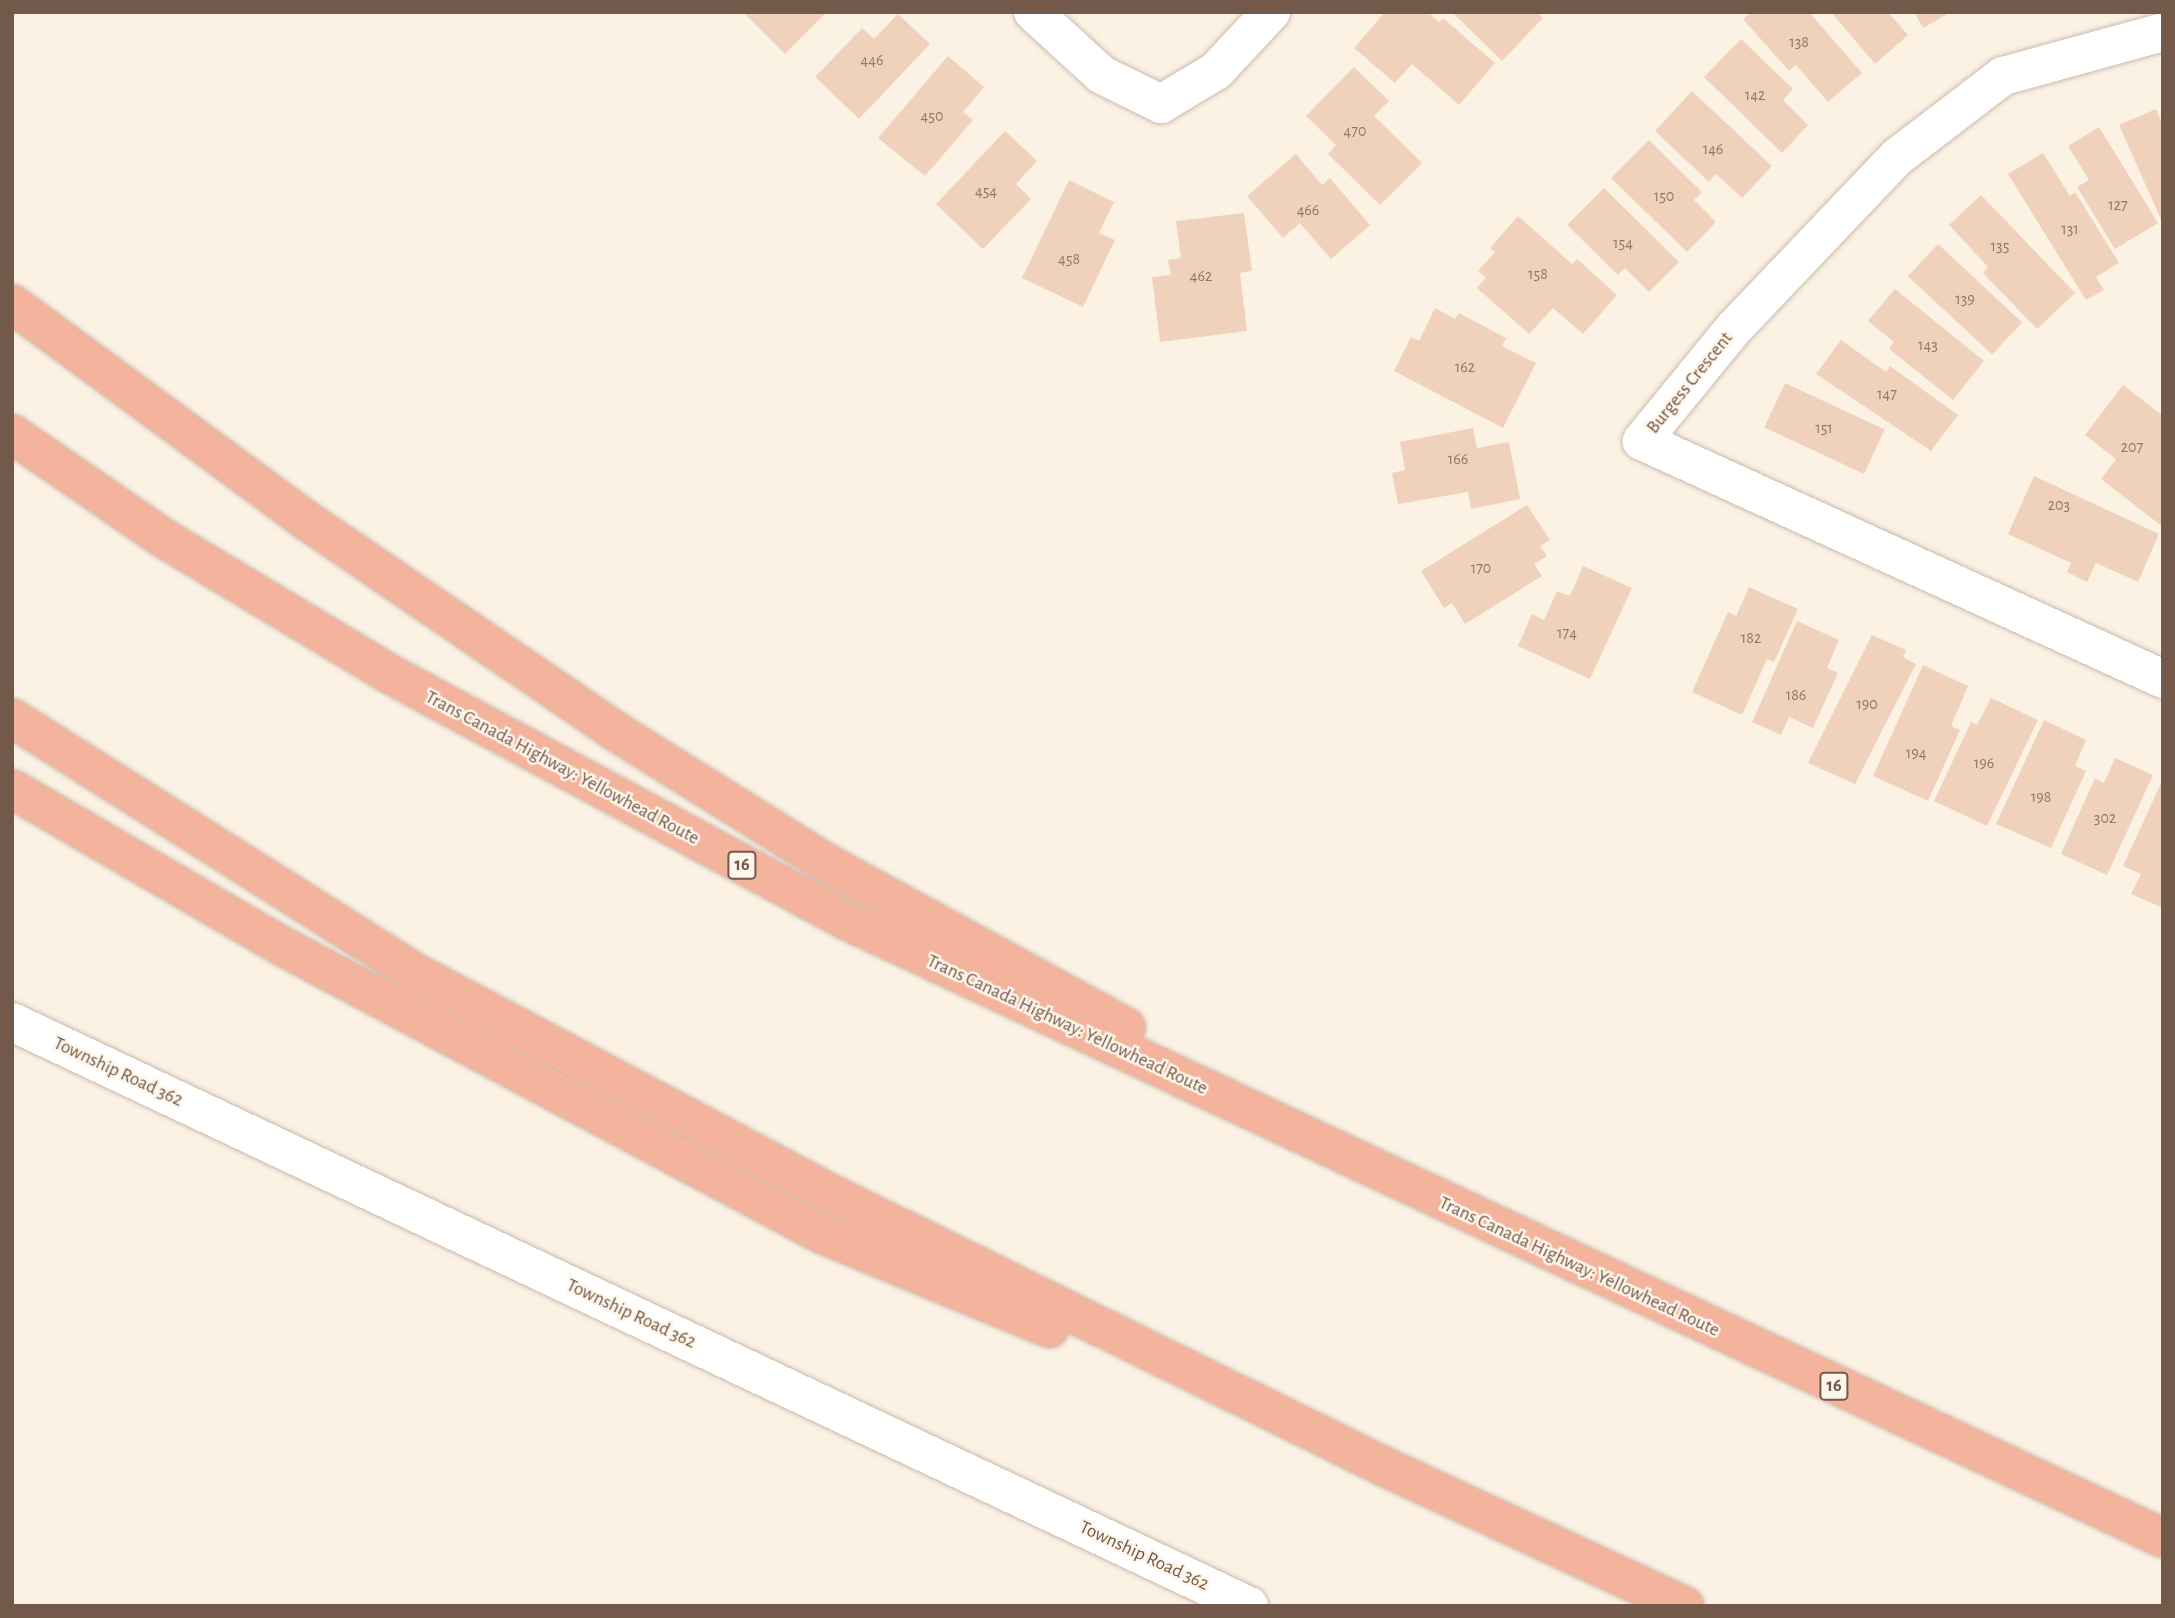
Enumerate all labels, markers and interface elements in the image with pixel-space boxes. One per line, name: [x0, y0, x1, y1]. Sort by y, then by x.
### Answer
house number: 138: [1789, 32, 1809, 52]
house number: 446: [861, 50, 883, 70]
house number: 142: [1745, 85, 1765, 105]
house number: 450: [921, 106, 943, 126]
house number: 470: [1344, 121, 1366, 141]
house number: 146: [1703, 139, 1723, 159]
house number: 454: [975, 181, 997, 201]
house number: 150: [1654, 186, 1674, 206]
house number: 127: [2108, 195, 2128, 215]
house number: 466: [1297, 200, 1319, 220]
house number: 131: [2061, 219, 2079, 239]
house number: 154: [1613, 233, 1633, 253]
house number: 135: [1991, 236, 2009, 256]
house number: 458: [1058, 249, 1080, 269]
house number: 158: [1528, 264, 1548, 284]
house number: 462: [1190, 266, 1212, 286]
house number: 139: [1955, 289, 1975, 309]
street label: Burgess Crescent: [1642, 327, 1738, 439]
house number: 143: [1918, 335, 1938, 355]
house number: 162: [1455, 357, 1475, 377]
house number: 147: [1877, 384, 1897, 404]
house number: 151: [1815, 418, 1833, 438]
house number: 207: [2121, 437, 2143, 457]
house number: 166: [1448, 449, 1468, 469]
house number: 203: [2048, 495, 2070, 515]
house number: 170: [1471, 558, 1491, 578]
house number: 174: [1557, 623, 1577, 643]
house number: 182: [1741, 628, 1761, 648]
house number: 186: [1786, 685, 1806, 705]
street label: Trans Canada Highway: Yellowhead Route: [421, 686, 703, 850]
house number: 190: [1856, 694, 1878, 714]
house number: 194: [1906, 743, 1926, 763]
house number: 196: [1974, 753, 1994, 773]
house number: 198: [2031, 787, 2051, 807]
house number: 302: [2094, 808, 2116, 828]
road number: 16: [726, 850, 758, 880]
street label: Trans Canada Highway: Yellowhead Route: [923, 950, 1211, 1100]
street label: Township Road 362: [50, 1032, 186, 1112]
street label: Trans Canada Highway: Yellowhead Route: [1435, 1192, 1723, 1342]
street label: Township Road 362: [563, 1274, 699, 1354]
road number: 16: [1818, 1372, 1850, 1400]
street label: Township Road 362: [1076, 1516, 1212, 1596]

